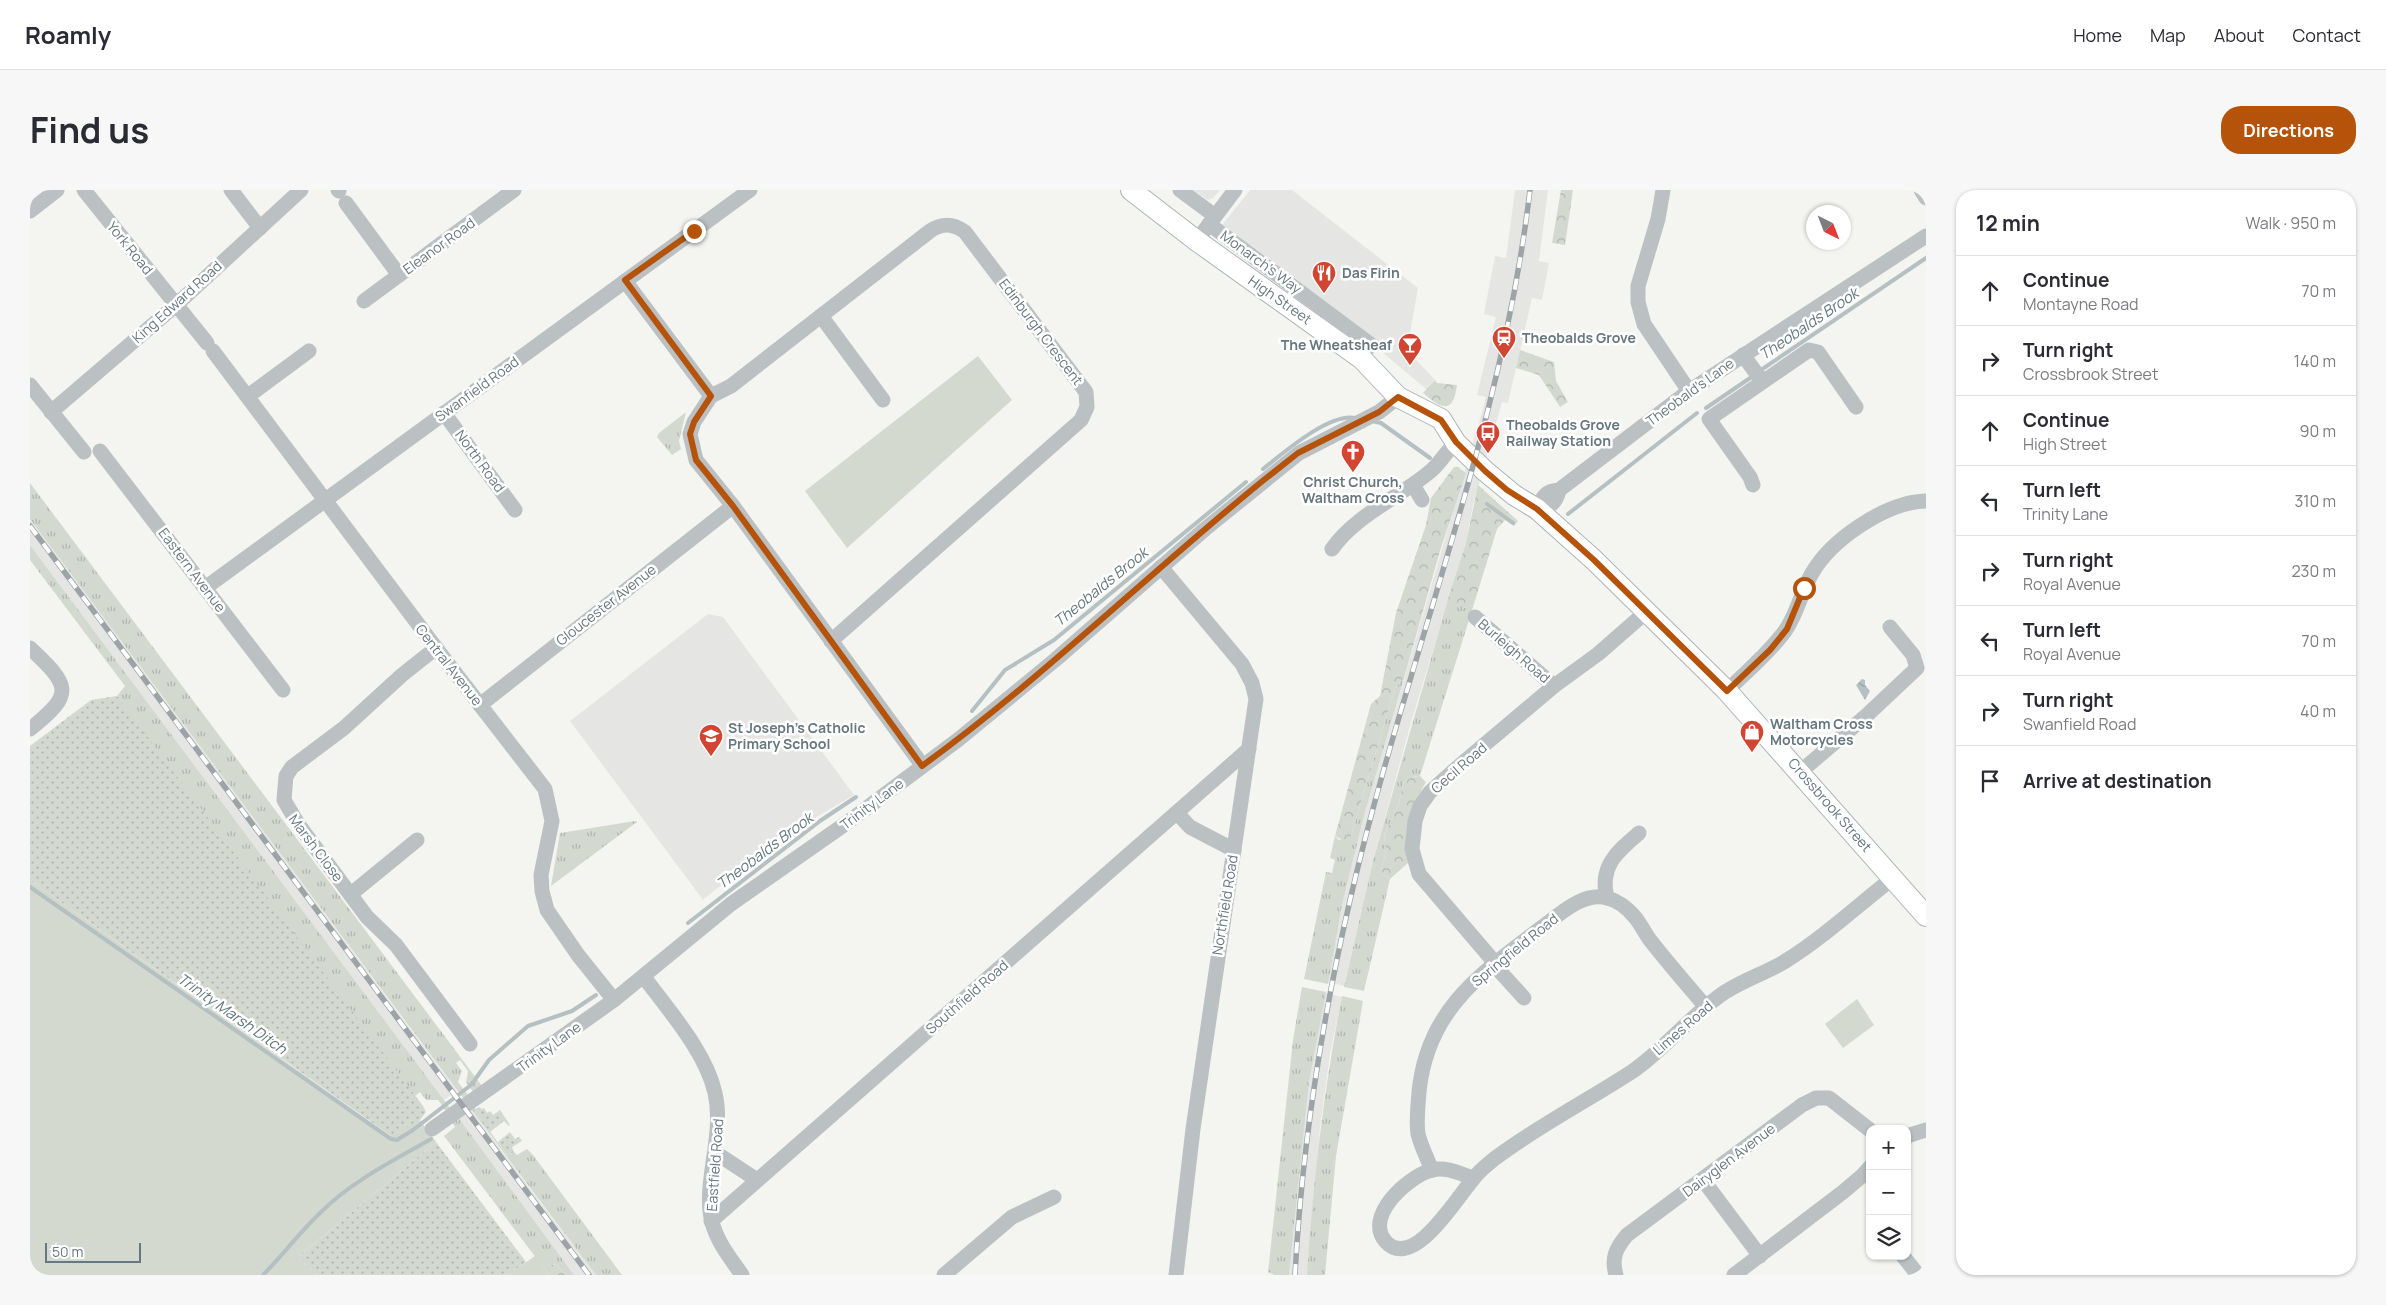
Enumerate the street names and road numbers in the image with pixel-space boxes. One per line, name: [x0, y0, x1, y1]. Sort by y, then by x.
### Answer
street label: Eleanor Road: [399, 213, 479, 278]
street label: York Road: [103, 217, 158, 278]
street label: Monarch's Way: [1217, 226, 1306, 298]
street label: King Edward Road: [128, 256, 226, 347]
street label: High Street: [1245, 271, 1316, 329]
street label: Edinburgh Crescent: [995, 275, 1088, 389]
street label: Swanfield Road: [431, 352, 522, 425]
street label: Theobald's Lane: [1642, 353, 1737, 430]
street label: North Road: [451, 426, 509, 496]
street label: Eastern Avenue: [155, 524, 230, 616]
street label: Gloucester Avenue: [552, 560, 660, 650]
street label: Burleigh Road: [1474, 614, 1554, 687]
street label: Central Avenue: [412, 620, 487, 709]
street label: Cecil Road: [1427, 738, 1491, 797]
street label: Crossbrook Street: [1784, 754, 1877, 856]
street label: Trinity Lane: [836, 774, 907, 834]
street label: Marsh Close: [285, 810, 348, 885]
street label: Northfield Road: [1207, 854, 1242, 956]
street label: Springfield Road: [1468, 909, 1562, 990]
street label: Southfield Road: [921, 956, 1012, 1038]
street label: Limes Road: [1649, 996, 1717, 1059]
street label: Trinity Lane: [513, 1017, 584, 1076]
street label: Eastfield Road: [702, 1118, 727, 1212]
street label: Dairyglen Avenue: [1679, 1119, 1779, 1201]

